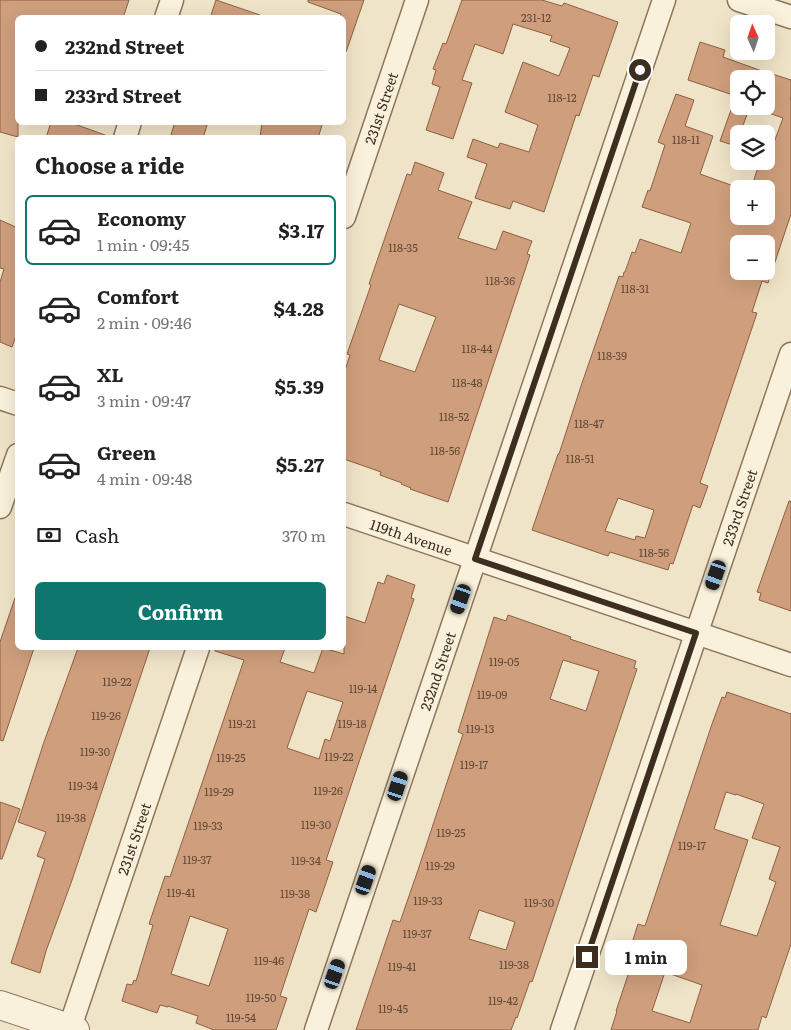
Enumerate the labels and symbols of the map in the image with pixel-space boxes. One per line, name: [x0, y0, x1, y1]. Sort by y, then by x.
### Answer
house number: 231-12: [521, 9, 551, 25]
north arrow: [730, 15, 775, 60]
route start: [629, 59, 651, 81]
street label: 231st Street: [359, 69, 402, 147]
house number: 118-12: [548, 89, 577, 105]
house number: 118-11: [672, 131, 700, 147]
house number: 118-35: [388, 239, 418, 255]
house number: 118-36: [485, 272, 515, 288]
house number: 118-31: [621, 280, 650, 296]
house number: 118-44: [461, 340, 493, 356]
house number: 118-39: [597, 347, 627, 363]
house number: 118-48: [451, 374, 483, 390]
house number: 118-52: [439, 408, 469, 424]
house number: 118-47: [574, 415, 604, 431]
house number: 118-56: [430, 442, 460, 458]
house number: 118-51: [566, 450, 595, 466]
street label: 233rd Street: [717, 466, 761, 548]
street label: 119th Avenue: [367, 514, 455, 560]
house number: 118-56: [639, 544, 669, 560]
car: [704, 558, 727, 592]
car: [449, 582, 472, 616]
street label: 232nd Street: [415, 629, 460, 713]
house number: 119-05: [489, 653, 520, 669]
house number: 119-22: [102, 673, 132, 689]
house number: 119-14: [349, 680, 377, 696]
house number: 119-09: [477, 686, 508, 702]
house number: 119-26: [91, 707, 121, 723]
house number: 119-21: [228, 715, 257, 731]
house number: 119-18: [337, 715, 367, 731]
house number: 119-13: [465, 720, 495, 736]
house number: 119-30: [80, 743, 110, 759]
house number: 119-22: [324, 748, 354, 764]
house number: 119-25: [216, 749, 246, 765]
house number: 119-17: [460, 756, 489, 772]
car: [386, 769, 409, 803]
house number: 119-34: [68, 777, 98, 793]
house number: 119-26: [313, 782, 343, 798]
house number: 119-29: [204, 783, 234, 799]
street label: 231st Street: [112, 799, 155, 877]
house number: 119-38: [56, 809, 86, 825]
house number: 119-30: [301, 816, 331, 832]
house number: 119-33: [193, 817, 223, 833]
house number: 119-25: [436, 824, 466, 840]
house number: 119-17: [678, 837, 707, 853]
house number: 119-37: [182, 851, 212, 867]
house number: 119-34: [291, 852, 321, 868]
house number: 119-29: [425, 857, 455, 873]
car: [354, 863, 377, 897]
house number: 119-41: [166, 884, 196, 900]
house number: 119-38: [280, 885, 310, 901]
house number: 119-33: [413, 892, 443, 908]
house number: 119-30: [524, 894, 554, 910]
house number: 119-37: [402, 925, 432, 941]
callout: 1 min: [604, 940, 687, 974]
route end: [576, 946, 598, 968]
house number: 119-46: [254, 952, 284, 968]
house number: 119-38: [499, 956, 529, 972]
car: [323, 957, 346, 991]
house number: 119-41: [387, 958, 417, 974]
house number: 119-50: [246, 989, 276, 1005]
house number: 119-42: [488, 992, 519, 1008]
house number: 119-45: [378, 1000, 409, 1016]
house number: 119-54: [226, 1009, 256, 1025]

